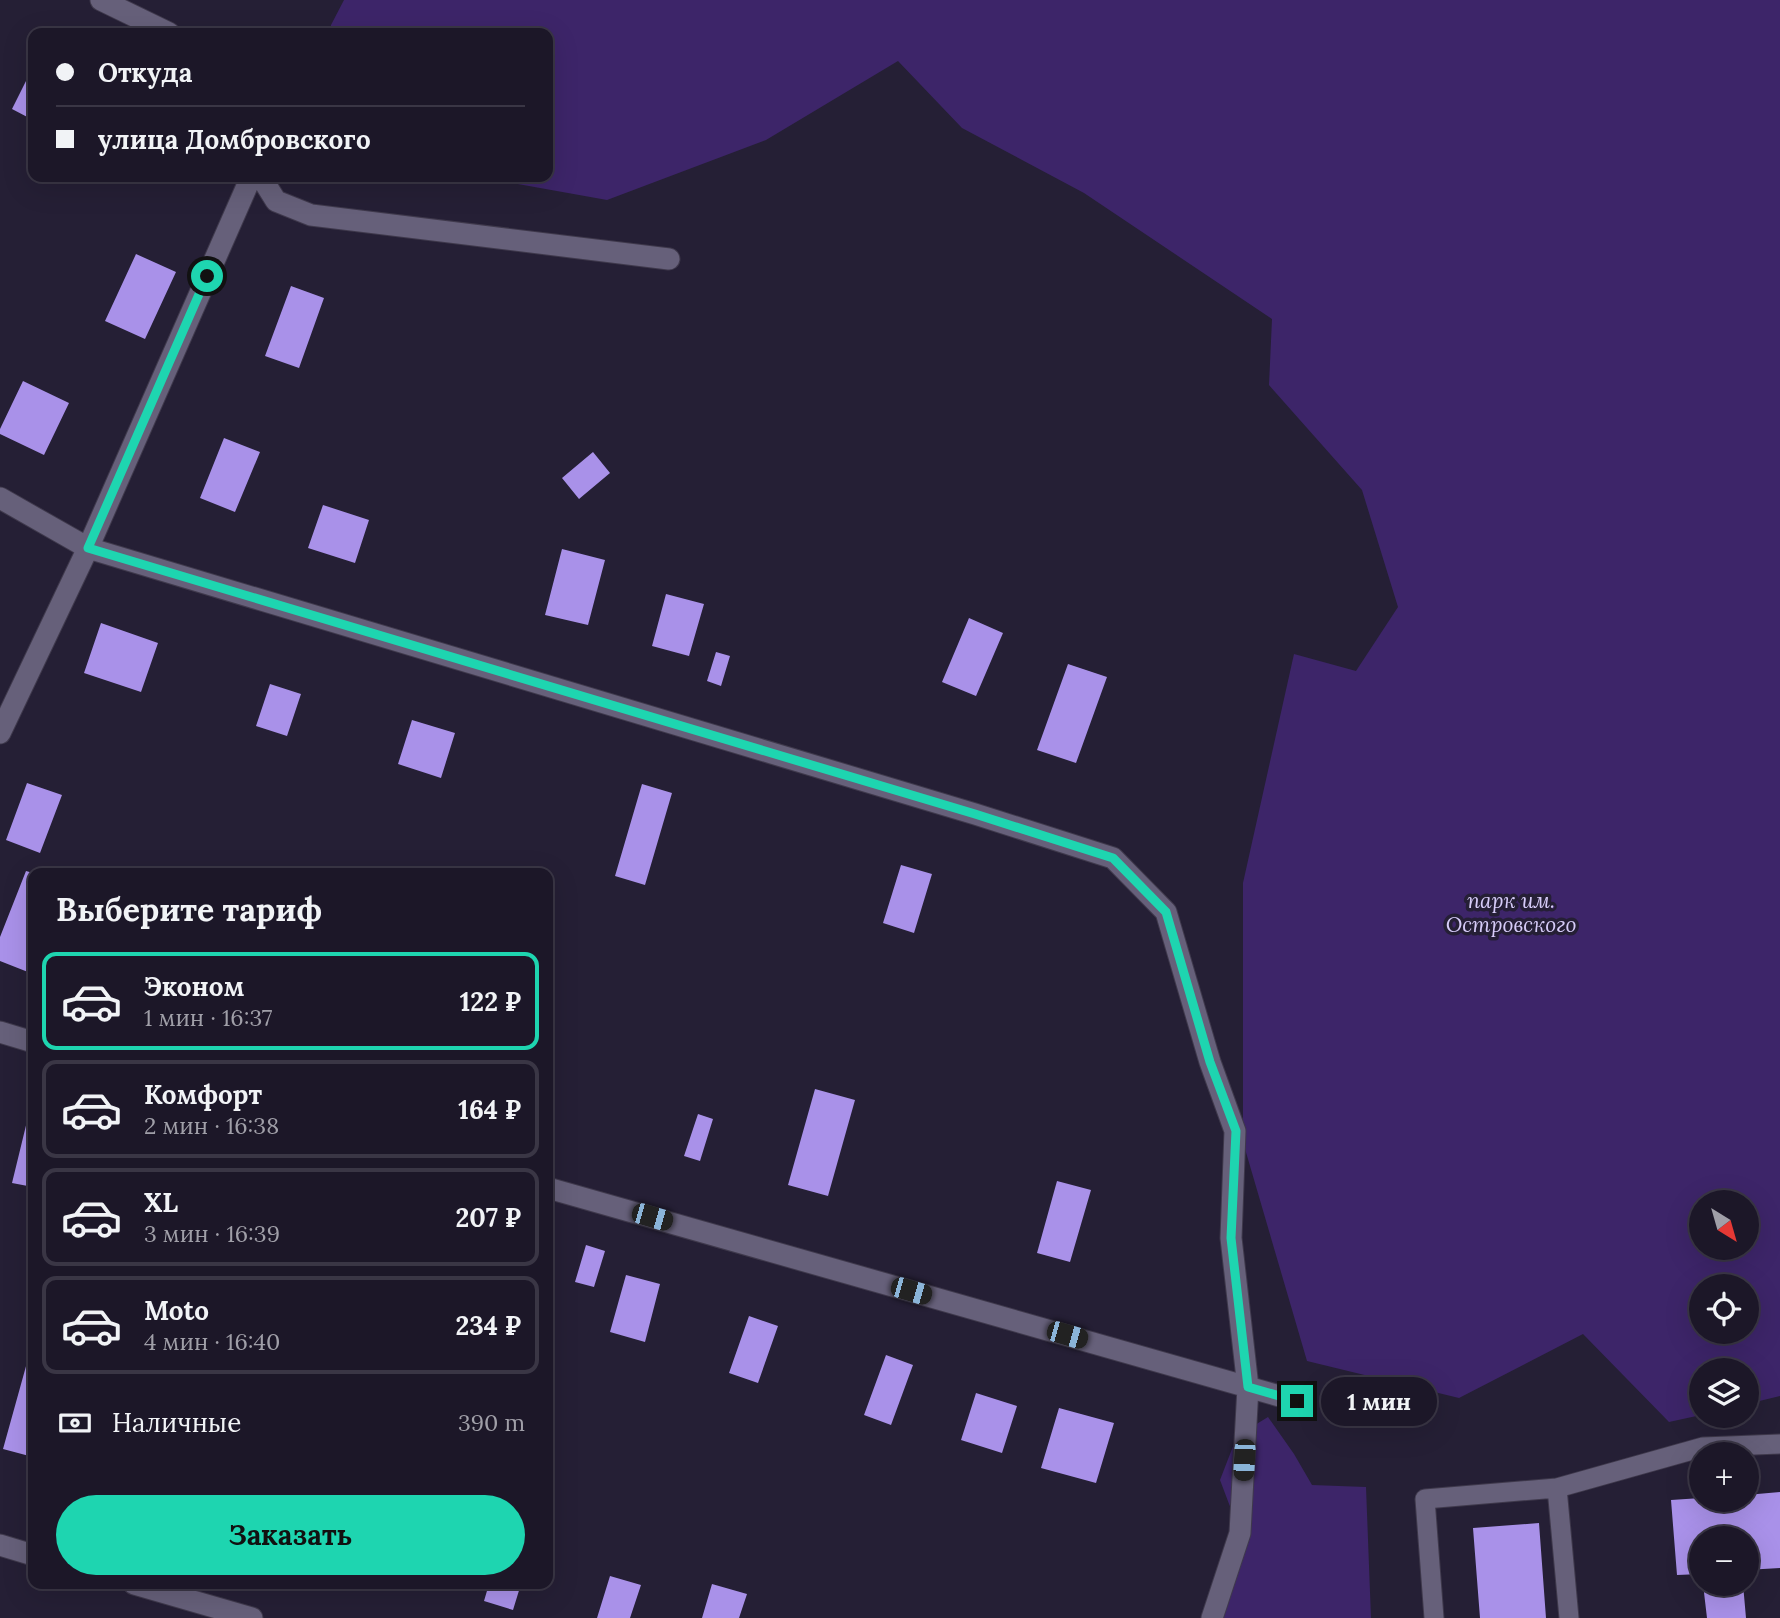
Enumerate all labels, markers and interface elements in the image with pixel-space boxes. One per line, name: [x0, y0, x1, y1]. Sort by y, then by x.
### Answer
text: Откуда: [98, 56, 192, 89]
text: улица Домбровского: [98, 123, 371, 156]
route start: [191, 260, 223, 292]
park label: парк им. Островского: [1446, 887, 1576, 938]
text: Выберите тариф: [56, 889, 322, 930]
icon: car: [60, 970, 123, 1033]
text: Эконом: [144, 970, 244, 1003]
text: 122 ₽: [460, 985, 521, 1018]
text: 1 мин · 16:37: [144, 1003, 272, 1032]
icon: car: [60, 1078, 123, 1141]
text: Комфорт: [144, 1078, 262, 1111]
text: 164 ₽: [458, 1093, 521, 1126]
text: 2 мин · 16:38: [144, 1111, 279, 1140]
icon: car: [60, 1186, 123, 1249]
text: XL: [144, 1186, 178, 1219]
north arrow: [1689, 1190, 1759, 1260]
map controls: [1689, 1190, 1759, 1596]
text: 207 ₽: [455, 1201, 521, 1234]
car: [629, 1201, 676, 1233]
text: 3 мин · 16:39: [144, 1219, 280, 1248]
button: locate: [1689, 1274, 1759, 1344]
car: [888, 1275, 935, 1307]
icon: car: [60, 1294, 123, 1357]
text: Moto: [144, 1294, 209, 1327]
text: 234 ₽: [455, 1309, 521, 1342]
car: [1044, 1319, 1091, 1351]
text: 4 мин · 16:40: [144, 1327, 280, 1356]
button: layers: [1689, 1358, 1759, 1428]
callout: 1 мин: [1322, 1376, 1437, 1426]
route end: [1281, 1385, 1313, 1417]
text: 1 мин: [1347, 1387, 1411, 1416]
icon: cash: [56, 1404, 94, 1442]
text: Наличные: [112, 1406, 241, 1439]
text: 390 m: [458, 1408, 525, 1437]
car: [1233, 1438, 1256, 1482]
button: +: [1689, 1442, 1759, 1512]
button: Заказать: [56, 1495, 525, 1575]
button: −: [1689, 1526, 1759, 1596]

